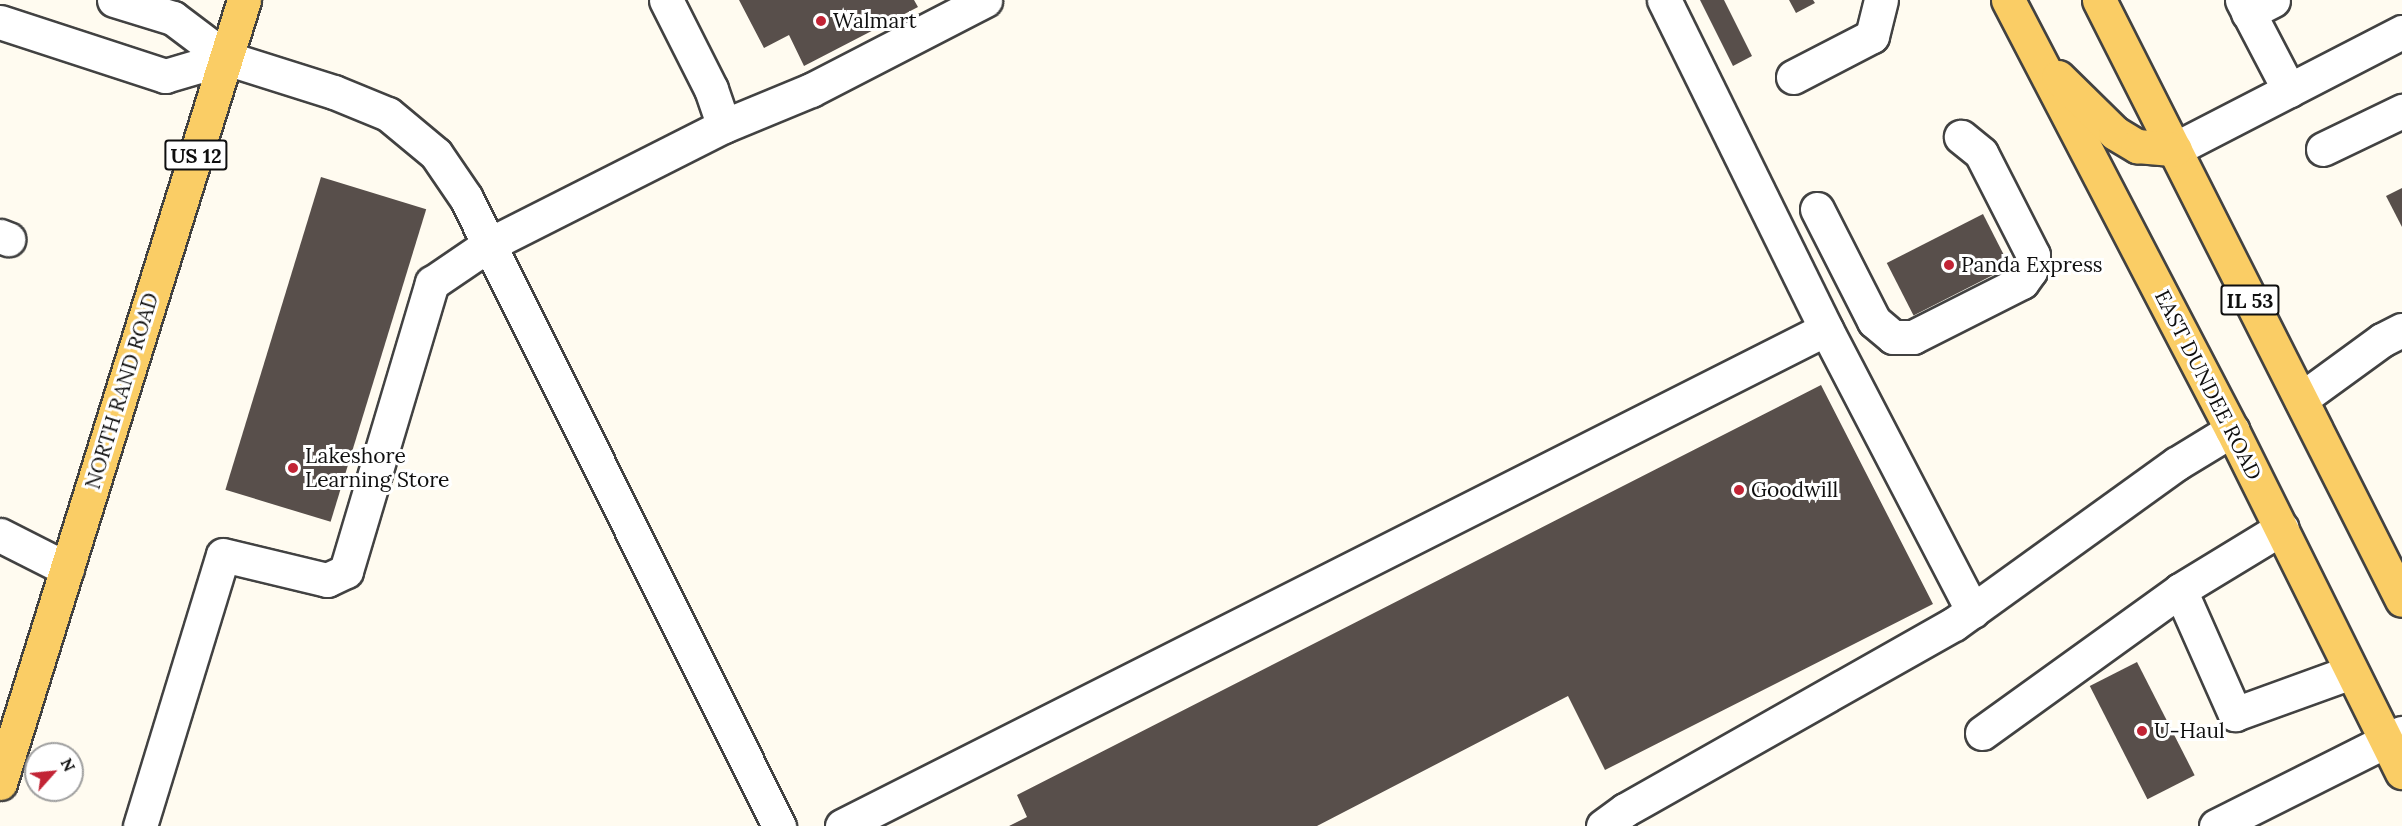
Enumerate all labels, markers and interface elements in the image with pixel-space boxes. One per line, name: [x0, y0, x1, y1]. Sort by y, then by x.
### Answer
place label: Walmart: [833, 8, 917, 34]
marker: Walmart: [814, 14, 828, 28]
road number: US 12: [163, 138, 229, 172]
place label: Panda Express: [1961, 252, 2103, 278]
marker: Panda Express: [1942, 258, 1956, 272]
road number: IL 53: [2220, 283, 2280, 317]
street label: EAST DUNDEE ROAD: [2149, 286, 2267, 484]
street label: NORTH RAND ROAD: [80, 290, 164, 492]
place label: Lakeshore Learning Store: [305, 443, 450, 493]
marker: Lakeshore Learning Store: [286, 461, 300, 475]
place label: Goodwill: [1751, 477, 1838, 503]
marker: Goodwill: [1732, 483, 1746, 497]
place label: U-Haul: [2154, 718, 2225, 744]
marker: U-Haul: [2135, 724, 2149, 738]
north arrow: [24, 742, 84, 802]
text: N: [57, 755, 80, 775]

